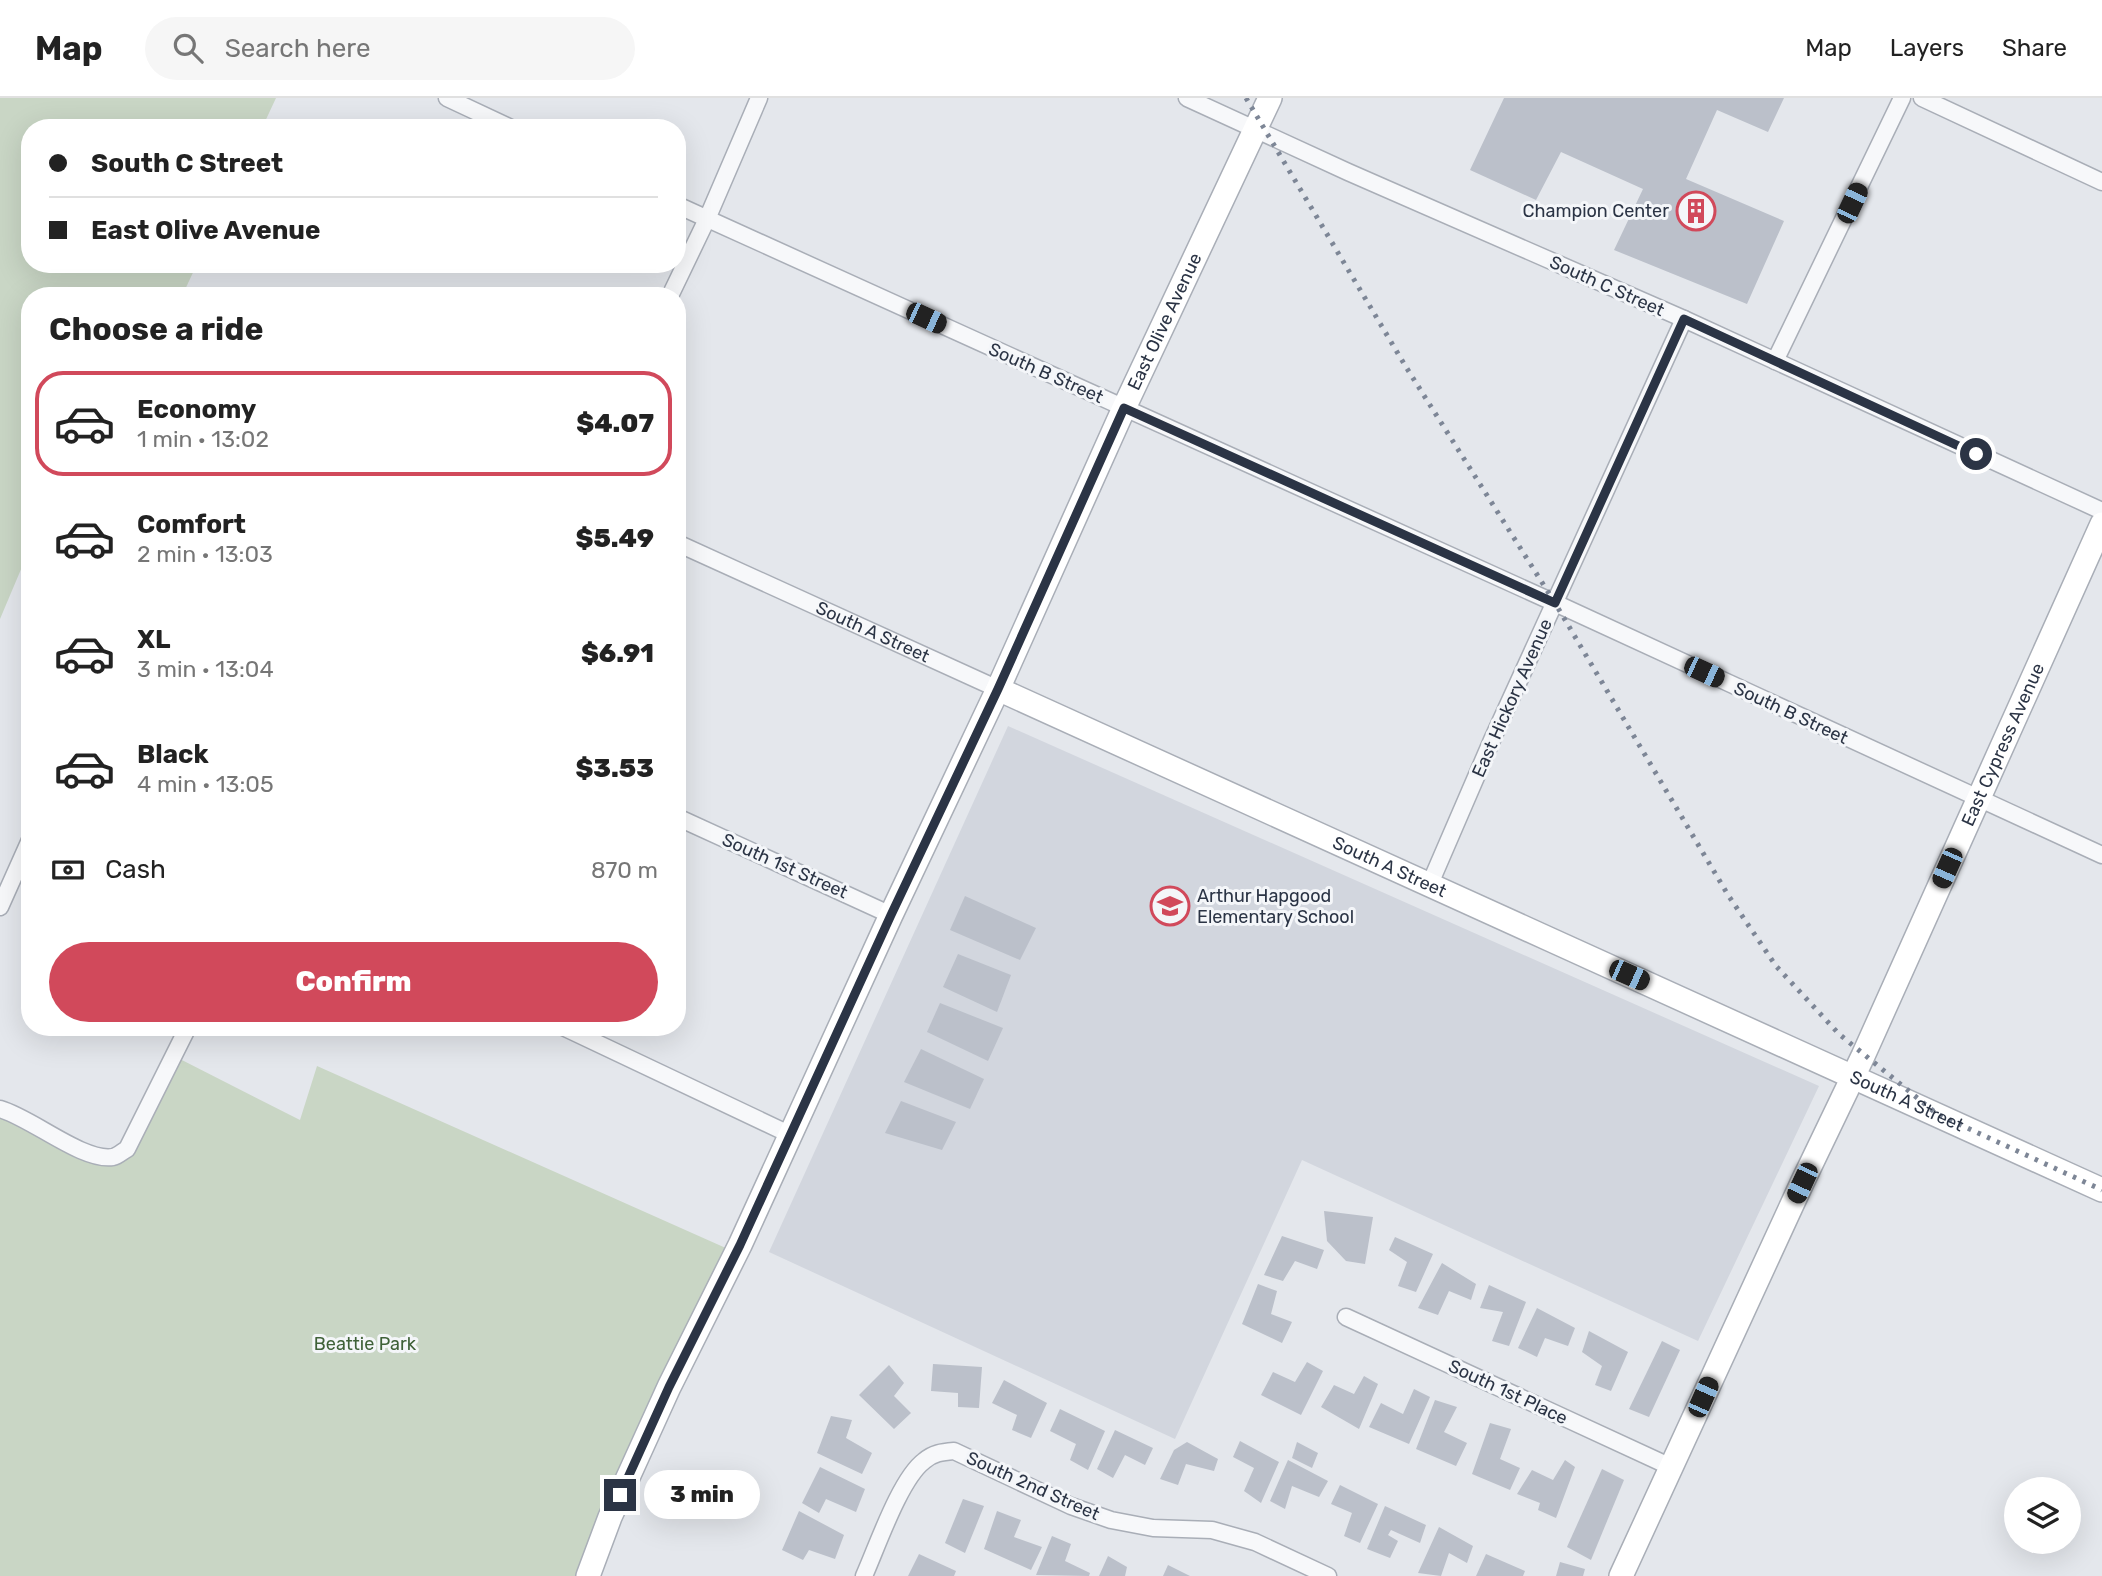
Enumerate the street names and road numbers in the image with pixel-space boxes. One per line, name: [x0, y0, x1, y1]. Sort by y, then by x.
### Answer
street label: East Olive Avenue: [1123, 249, 1206, 394]
street label: South C Street: [1546, 251, 1668, 321]
street label: South B Street: [985, 338, 1107, 408]
street label: South A Street: [812, 597, 933, 667]
street label: East Hickory Avenue: [1467, 615, 1557, 781]
street label: East Cypress Avenue: [1957, 660, 2049, 829]
street label: South B Street: [1730, 677, 1852, 749]
street label: South 1st Street: [719, 828, 851, 904]
street label: South A Street: [1329, 832, 1450, 902]
street label: South A Street: [1847, 1066, 1967, 1136]
street label: South 1st Place: [1445, 1355, 1571, 1429]
street label: South 2nd Street: [963, 1447, 1103, 1525]

